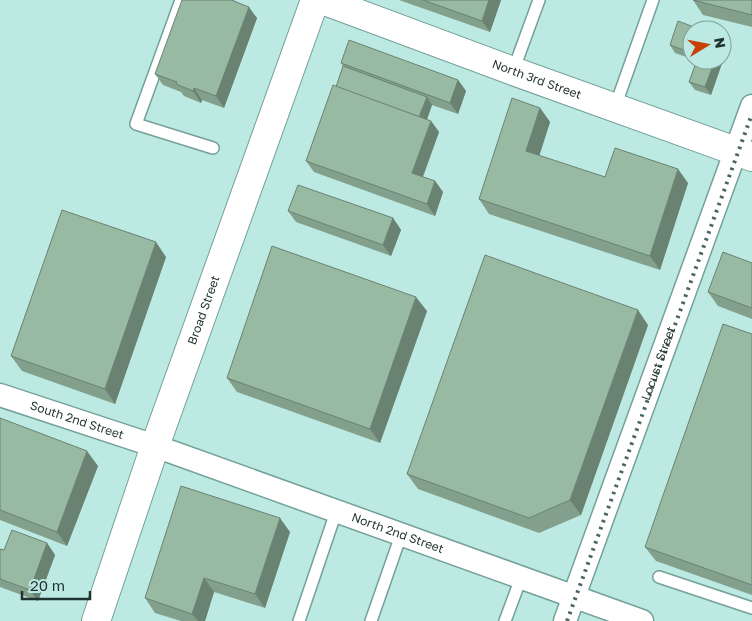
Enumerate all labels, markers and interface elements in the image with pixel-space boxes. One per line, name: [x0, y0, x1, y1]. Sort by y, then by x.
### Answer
north arrow: [682, 20, 732, 70]
text: N: [711, 36, 730, 49]
street label: North 3rd Street: [490, 56, 584, 102]
street label: Broad Street: [184, 273, 223, 347]
street label: Locust Street: [638, 324, 678, 402]
street label: South 2nd Street: [28, 397, 126, 442]
street label: North 2nd Street: [350, 509, 446, 556]
scale bar: [22, 568, 90, 600]
text: 20 m: [30, 576, 65, 594]

